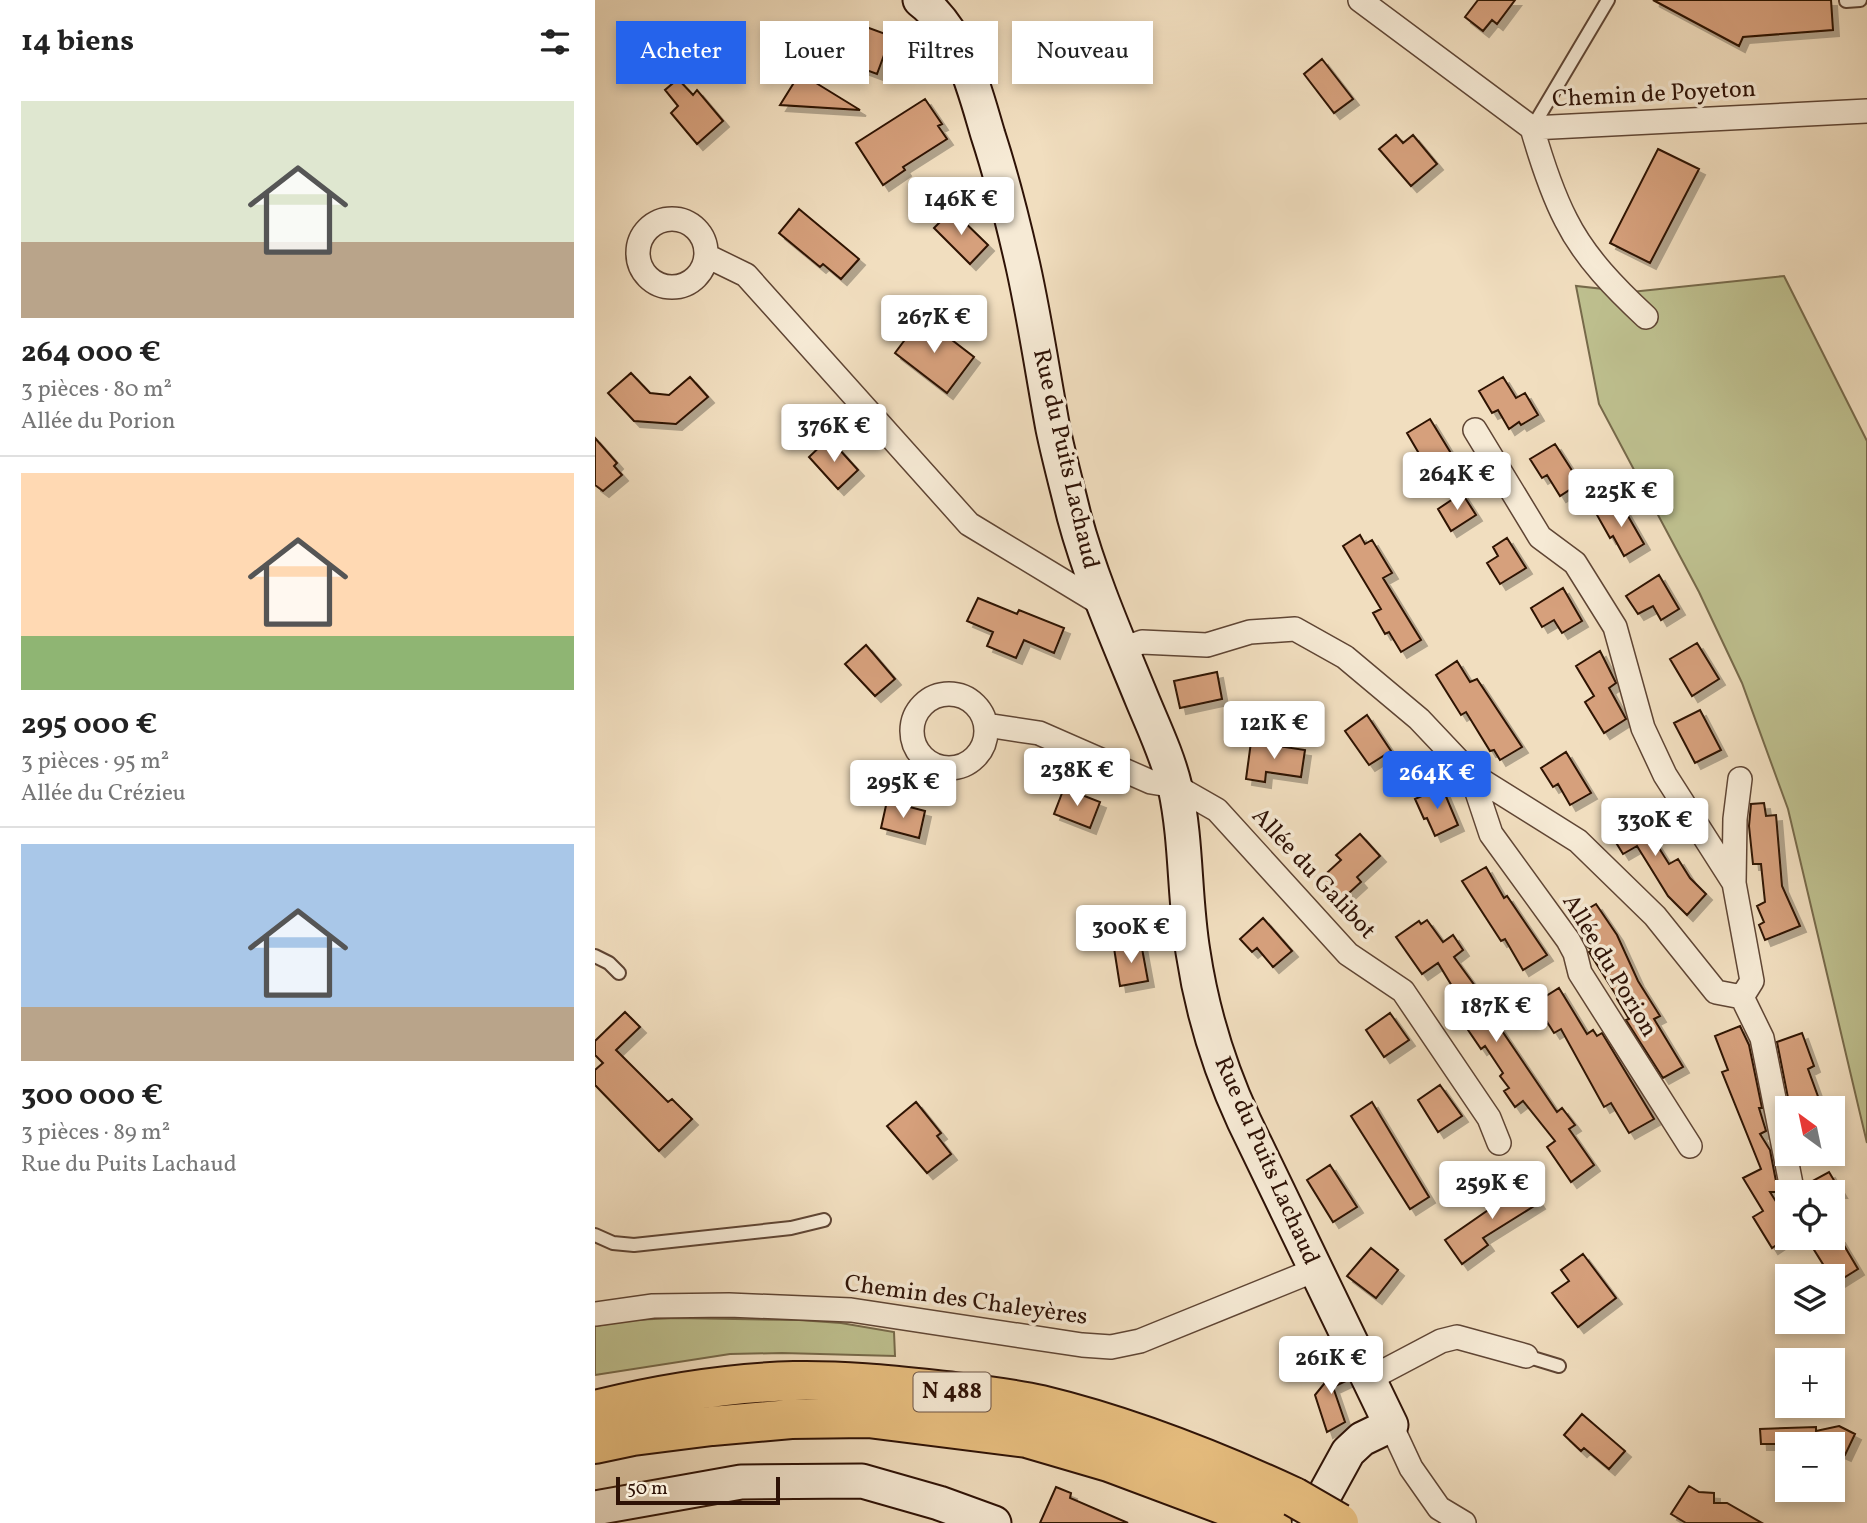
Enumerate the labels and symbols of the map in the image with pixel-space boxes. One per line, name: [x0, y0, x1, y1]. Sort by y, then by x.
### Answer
street label: Chemin de Poyeton: [1551, 73, 1757, 117]
pin: 146K €: [904, 177, 1018, 237]
pin: 267K €: [877, 296, 991, 355]
street label: Rue du Puits Lachaud: [1023, 346, 1107, 572]
pin: 376K €: [777, 405, 891, 464]
pin: 264K €: [1400, 452, 1514, 512]
pin: 225K €: [1564, 470, 1678, 529]
pin: 121K €: [1217, 702, 1331, 761]
pin: 238K €: [1020, 748, 1134, 808]
pin: 264K €: [1380, 752, 1494, 811]
pin: 295K €: [846, 760, 960, 820]
pin: 330K €: [1598, 798, 1712, 858]
street label: Allée du Galibot: [1243, 801, 1383, 947]
street label: Allée du Porion: [1553, 888, 1665, 1044]
pin: 300K €: [1074, 906, 1188, 965]
pin: 187K €: [1439, 984, 1553, 1044]
street label: Rue du Puits Lachaud: [1205, 1051, 1327, 1271]
north arrow: [1775, 1096, 1845, 1166]
pin: 259K €: [1435, 1162, 1549, 1221]
street label: Chemin des Chaleyères: [842, 1267, 1090, 1335]
pin: 261K €: [1274, 1336, 1388, 1396]
road number: N 488: [913, 1372, 991, 1412]
scale bar: [616, 1474, 781, 1506]

